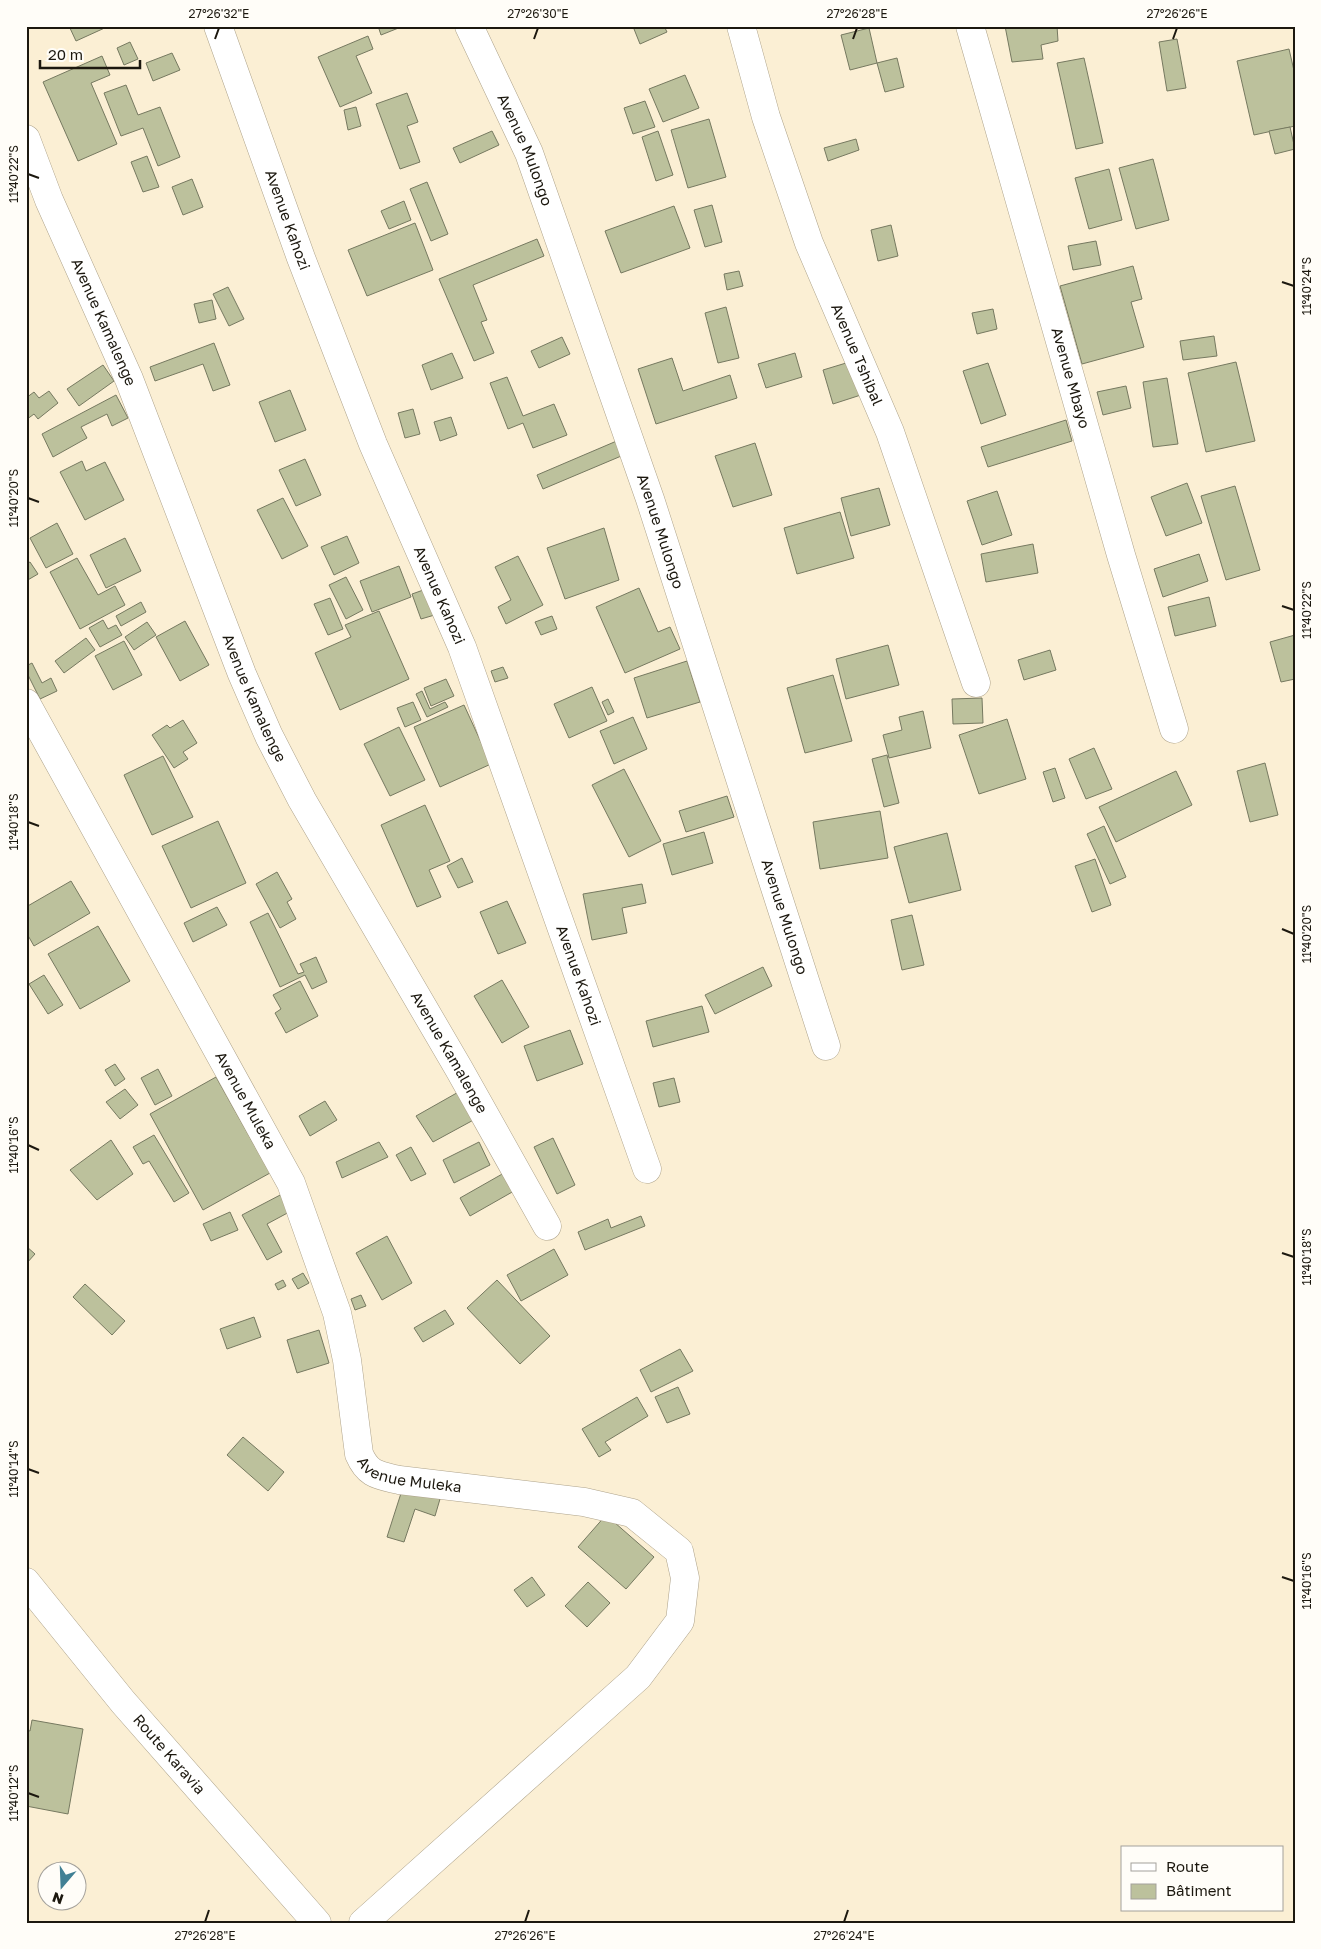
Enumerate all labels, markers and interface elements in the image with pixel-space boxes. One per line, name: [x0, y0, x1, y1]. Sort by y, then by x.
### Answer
text: 27°26'32"E: [189, 6, 249, 21]
text: 27°26'30"E: [507, 6, 569, 21]
text: 27°26'28"E: [826, 6, 888, 21]
text: 27°26'26"E: [1146, 6, 1208, 21]
scale bar: [40, 38, 140, 70]
text: 20 m: [48, 45, 83, 63]
street label: Avenue Mulongo: [494, 90, 557, 208]
text: 11°40'22"S: [6, 145, 21, 203]
street label: Avenue Kahozi: [262, 167, 315, 272]
street label: Avenue Kamalenge: [68, 255, 141, 388]
text: 11°40'24"S: [1299, 257, 1314, 315]
street label: Avenue Tshibal: [828, 301, 888, 408]
street label: Avenue Mbayo: [1048, 325, 1094, 430]
text: 11°40'20"S: [6, 468, 21, 527]
street label: Avenue Mulongo: [634, 471, 688, 591]
street label: Avenue Kahozi: [411, 543, 470, 647]
text: 11°40'22"S: [1299, 581, 1314, 639]
street label: Avenue Kamalenge: [219, 631, 291, 765]
text: 11°40'18"S: [6, 793, 21, 851]
street label: Avenue Mulongo: [758, 857, 812, 976]
text: 11°40'20"S: [1299, 904, 1314, 963]
street label: Avenue Kahozi: [553, 922, 605, 1028]
street label: Avenue Kamalenge: [408, 988, 492, 1116]
street label: Avenue Muleka: [212, 1048, 280, 1152]
text: 11°40'16"S: [6, 1116, 21, 1174]
text: 11°40'18"S: [1299, 1228, 1314, 1286]
text: 11°40'14"S: [6, 1440, 21, 1498]
street label: Avenue Muleka: [354, 1453, 463, 1495]
text: 11°40'16"S: [1299, 1552, 1314, 1610]
street label: Route Karavia: [130, 1710, 210, 1797]
text: 11°40'12"S: [6, 1764, 21, 1821]
legend: [1121, 1846, 1284, 1912]
text: Route: [1166, 1857, 1209, 1875]
north arrow: [38, 1862, 88, 1912]
text: Bâtiment: [1166, 1881, 1231, 1899]
text: N: [50, 1889, 65, 1909]
text: 27°26'28"E: [174, 1928, 236, 1943]
text: 27°26'26"E: [494, 1928, 556, 1943]
text: 27°26'24"E: [813, 1928, 875, 1943]

